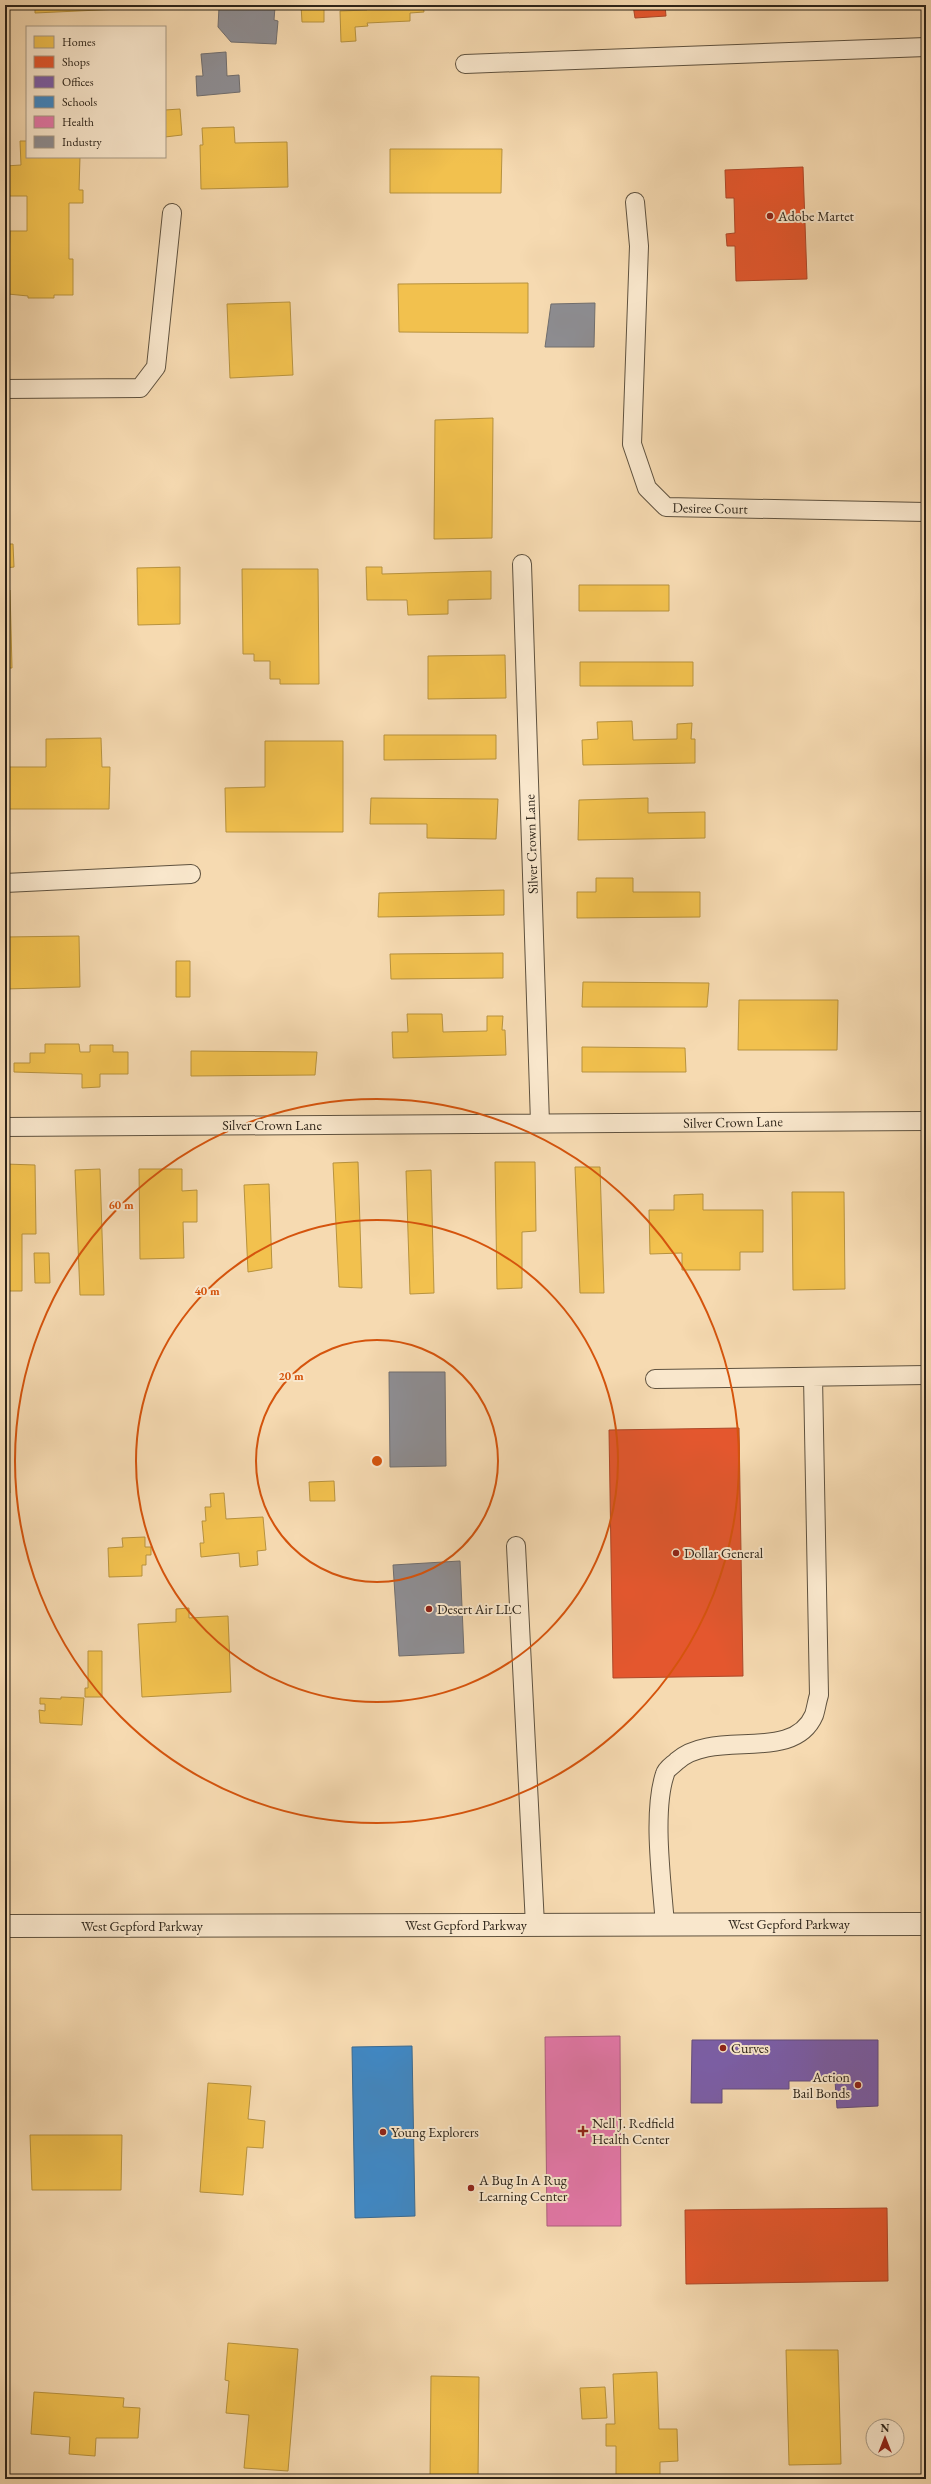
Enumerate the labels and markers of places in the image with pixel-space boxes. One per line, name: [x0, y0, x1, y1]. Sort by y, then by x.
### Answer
place label: Adobe Martet: [777, 207, 855, 225]
marker: Adobe Martet: [765, 211, 775, 221]
centre of rings: [370, 1454, 384, 1468]
place label: Dollar General: [684, 1544, 764, 1562]
marker: Dollar General: [671, 1548, 681, 1558]
place label: Desert Air LLC: [437, 1600, 522, 1618]
marker: Desert Air LLC: [424, 1604, 434, 1614]
place label: Curves: [731, 2039, 769, 2057]
marker: Curves: [718, 2043, 728, 2053]
place label: Action Bail Bonds: [792, 2068, 851, 2102]
marker: Action Bail Bonds: [853, 2080, 863, 2090]
place label: Nell J. Redfield Health Center: [592, 2114, 675, 2148]
place label: Young Explorers: [391, 2123, 479, 2141]
marker: Nell J. Redfield Health Center: [577, 2125, 589, 2137]
marker: Young Explorers: [378, 2127, 388, 2137]
place label: A Bug In A Rug Learning Center: [478, 2171, 568, 2205]
marker: A Bug In A Rug Learning Center: [466, 2183, 476, 2193]

